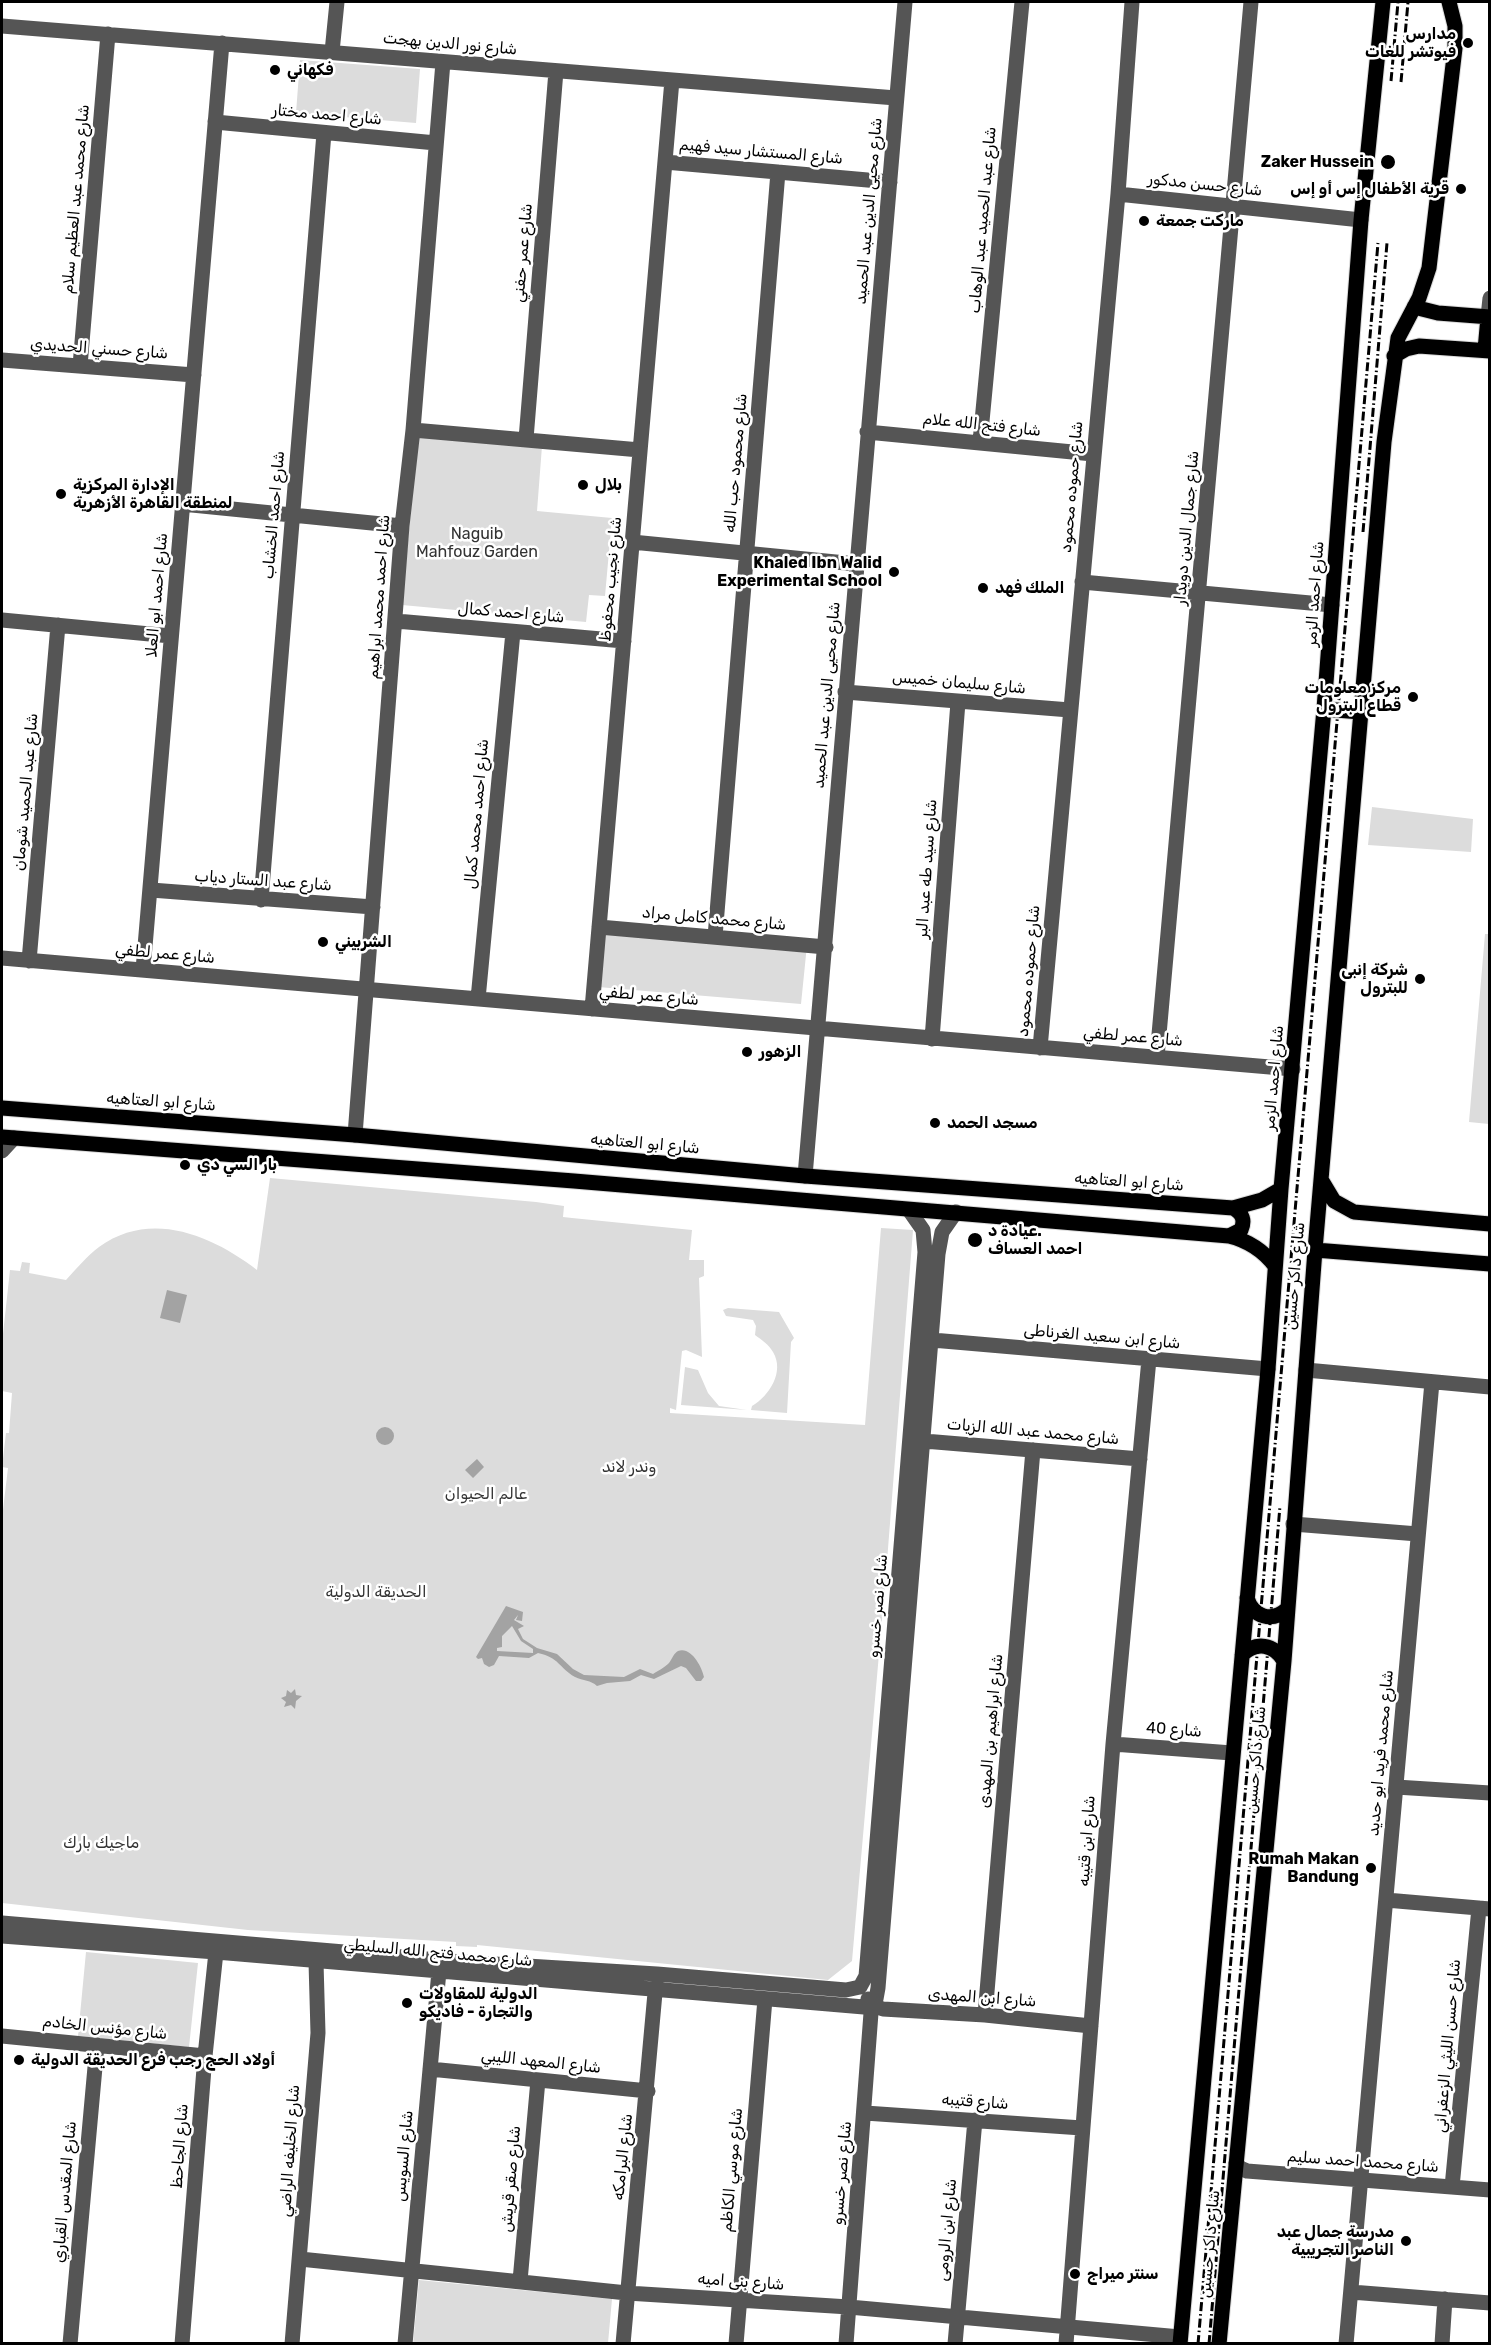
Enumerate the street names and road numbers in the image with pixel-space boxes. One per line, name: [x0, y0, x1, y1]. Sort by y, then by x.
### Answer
street label: شارع نور الدين بهجت: [382, 29, 518, 59]
street label: شارع احمد مختار: [271, 101, 383, 129]
street label: شارع محمد عبد العظيم سلام: [58, 104, 94, 294]
street label: شارع محيى الدين عبد الحميد: [851, 117, 887, 305]
street label: شارع عبد الحميد عبد الوهاب: [965, 126, 1001, 314]
street label: شارع المستشار سيد فهيم: [678, 135, 844, 169]
street label: شارع حسن مدكور: [1147, 169, 1263, 201]
street label: شارع عمر حفني: [509, 202, 537, 304]
street label: شارع حسني الحديدي: [29, 335, 169, 363]
street label: شارع محمود حب الله: [720, 393, 752, 533]
street label: شارع فتح الله علام: [922, 409, 1042, 441]
street label: شارع حموده محمود: [1057, 420, 1087, 554]
street label: شارع احمد الخشاب: [259, 450, 289, 580]
street label: شارع جمال الدين دويدار: [1171, 450, 1203, 606]
street label: شارع احمد محمد ابراهيم: [364, 514, 394, 680]
street label: شارع نجيب محفوظ: [596, 516, 626, 642]
street label: شارع احمد ابو العلا: [142, 532, 172, 658]
street label: شارع احمد الزمر: [1302, 541, 1328, 647]
street label: شارع احمد كمال: [457, 599, 565, 627]
street label: شارع محيى الدين عبد الحميد: [809, 601, 845, 789]
street label: شارع سليمان خميس: [891, 668, 1027, 698]
street label: شارع عبد الحميد شومان: [10, 712, 42, 872]
street label: شارع احمد محمد كمال: [461, 738, 493, 890]
street label: شارع سيد طه عبد البر: [913, 799, 941, 939]
street label: شارع عبد الستار دياب: [194, 867, 332, 895]
street label: شارع محمد كامل مراد: [641, 903, 787, 935]
street label: شارع حموده محمود: [1014, 904, 1044, 1038]
street label: شارع عمر لطفي: [114, 940, 216, 968]
street label: شارع عمر لطفي: [598, 982, 700, 1010]
street label: شارع عمر لطفي: [1082, 1023, 1184, 1051]
street label: شارع احمد الزمر: [1260, 1025, 1288, 1131]
street label: شارع ابو العتاهيه: [106, 1089, 216, 1115]
street label: شارع ابو العتاهيه: [590, 1130, 700, 1158]
street label: شارع ابو العتاهيه: [1074, 1169, 1184, 1195]
street label: شارع ذاكر حسين: [1281, 1221, 1309, 1331]
street label: شارع ابن سعيد الغرناطى: [1023, 1321, 1181, 1353]
street label: شارع محمد عبد الله الزيات: [946, 1415, 1120, 1449]
street label: شارع نصر خسرو: [864, 1553, 892, 1659]
street label: شارع ابراهيم بن المهدى: [975, 1653, 1007, 1809]
street label: شارع محمد فريد ابو حديد: [1364, 1669, 1398, 1837]
street label: شارع ذاكر حسين: [1242, 1705, 1270, 1815]
street label: شارع 40: [1145, 1718, 1203, 1742]
street label: شارع ابن قتيبه: [1074, 1795, 1100, 1887]
street label: شارع محمد فتح الله السليطي: [343, 1935, 533, 1971]
street label: شارع حسن الليثي الزعفراني: [1431, 1958, 1465, 2134]
street label: شارع ابن المهدى: [927, 1985, 1037, 2011]
street label: شارع مؤنس الخادم: [42, 2012, 168, 2044]
street label: شارع المعهد الليبي: [480, 2046, 602, 2078]
street label: شارع الخليفه الراضي: [276, 2084, 304, 2218]
street label: شارع قتيبه: [941, 2090, 1009, 2114]
street label: شارع الجاحظ: [167, 2103, 193, 2189]
street label: شارع موسي الكاظم: [717, 2107, 747, 2233]
street label: شارع السويس: [390, 2110, 418, 2202]
street label: شارع البرامكه: [609, 2113, 637, 2201]
street label: شارع المقدس القباري: [49, 2120, 81, 2264]
street label: شارع نصر خسرو: [828, 2120, 856, 2226]
street label: شارع صقر قريش: [497, 2125, 525, 2233]
street label: شارع محمد احمد سليم: [1286, 2147, 1440, 2177]
street label: شارع ابن الرومى: [933, 2178, 961, 2282]
street label: شارع ذاكر حسين: [1196, 2189, 1224, 2299]
street label: شارع بنى اميه: [697, 2269, 785, 2295]

